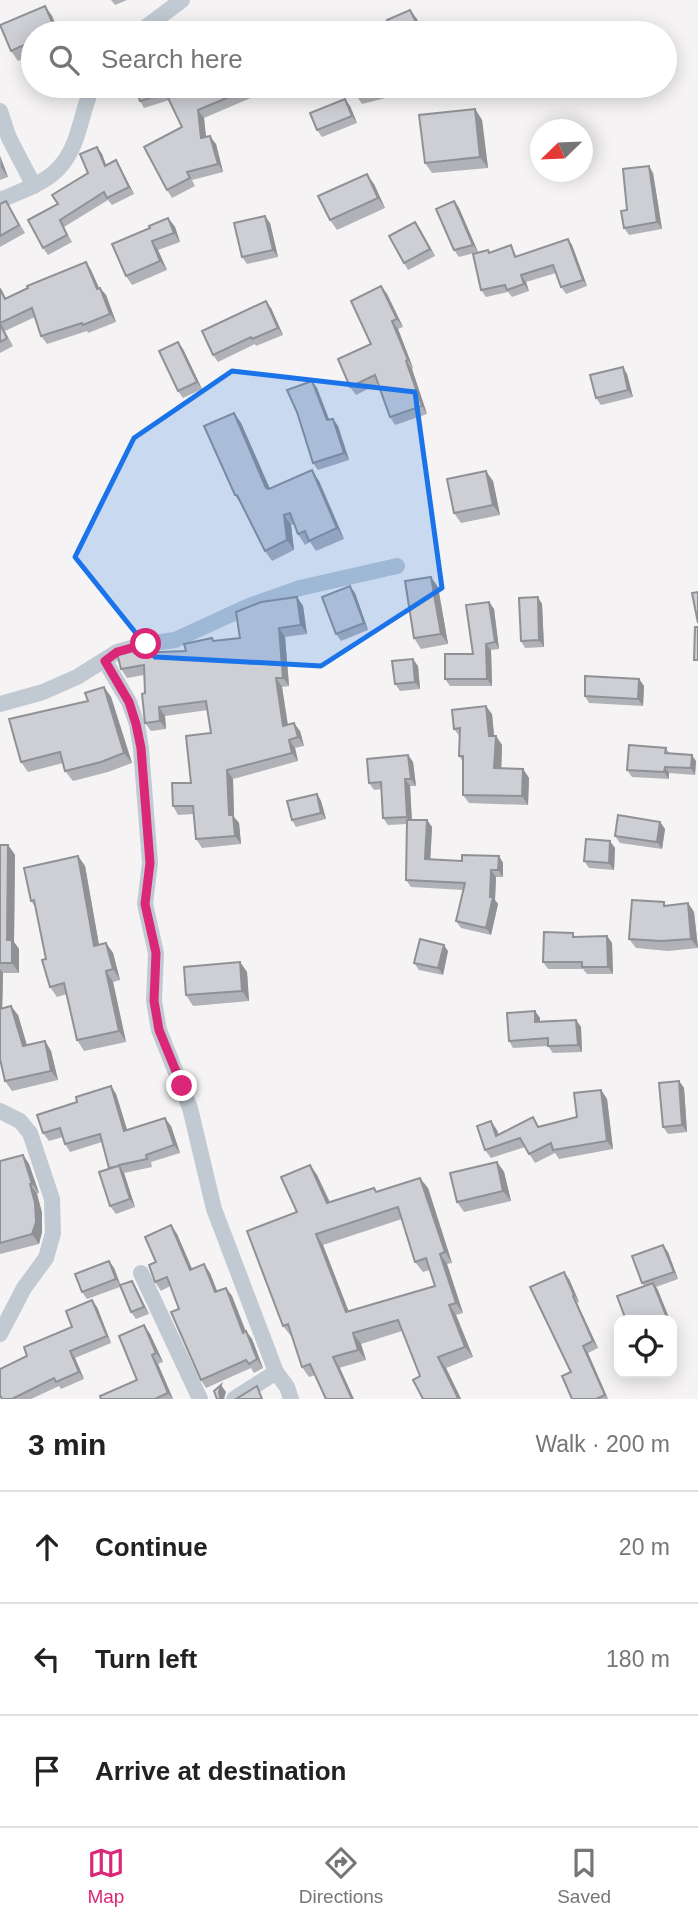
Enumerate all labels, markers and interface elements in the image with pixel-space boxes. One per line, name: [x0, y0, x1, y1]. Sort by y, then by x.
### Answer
search box: [21, 21, 677, 98]
icon: search: [45, 41, 83, 79]
text: Search here: [101, 44, 243, 74]
north arrow: [530, 119, 593, 182]
route start: [130, 628, 161, 659]
route end: [166, 1070, 197, 1101]
map controls: [614, 1315, 677, 1378]
button: locate: [614, 1315, 677, 1378]
text: 3 min: [28, 1428, 106, 1461]
text: Walk · 200 m: [535, 1431, 670, 1457]
icon: ahead: [28, 1528, 66, 1566]
text: Continue: [95, 1532, 208, 1562]
text: 20 m: [619, 1534, 670, 1560]
icon: left: [28, 1640, 66, 1678]
text: Turn left: [95, 1644, 197, 1674]
text: 180 m: [606, 1646, 670, 1672]
icon: arrive: [28, 1752, 66, 1790]
text: Arrive at destination: [95, 1756, 346, 1786]
tab: Map: [87, 1844, 125, 1908]
tab: Directions: [299, 1844, 383, 1908]
tab: Saved: [557, 1844, 611, 1908]

